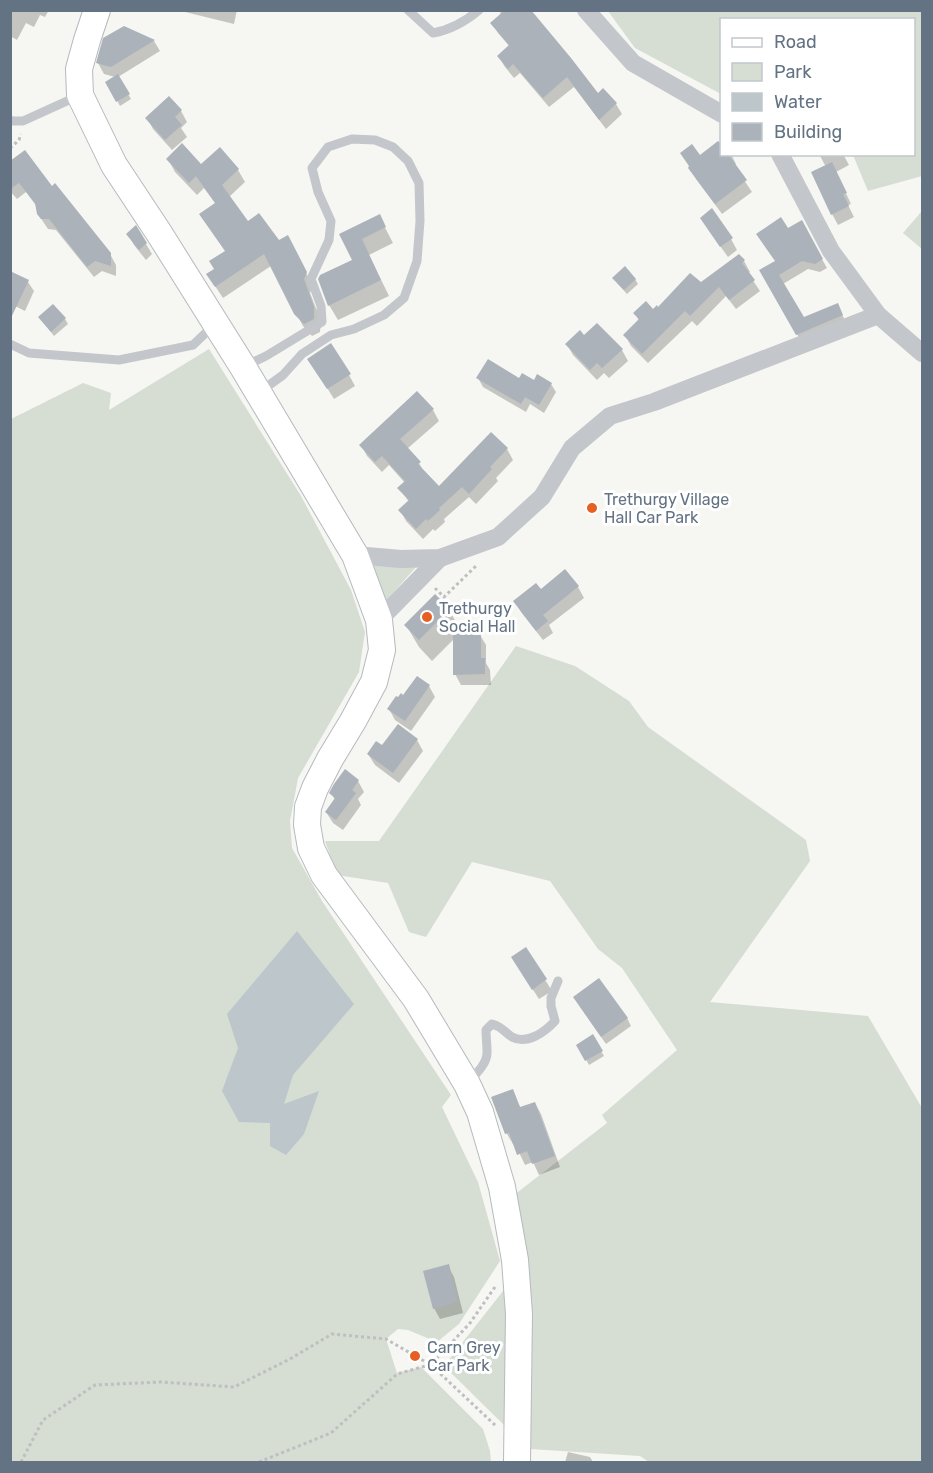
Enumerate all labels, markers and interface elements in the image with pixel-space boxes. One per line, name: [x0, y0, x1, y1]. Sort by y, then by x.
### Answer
legend: [720, 18, 915, 156]
text: Road: [774, 31, 817, 53]
text: Park: [774, 61, 812, 83]
text: Water: [774, 91, 822, 113]
text: Building: [774, 121, 842, 143]
place label: Trethurgy Village Hall Car Park: [604, 490, 729, 527]
marker: Trethurgy Village Hall Car Park: [585, 501, 599, 515]
place label: Trethurgy Social Hall: [439, 599, 516, 636]
marker: Trethurgy Social Hall: [420, 610, 434, 624]
place label: Carn Grey Car Park: [427, 1338, 501, 1375]
marker: Carn Grey Car Park: [408, 1349, 422, 1363]

